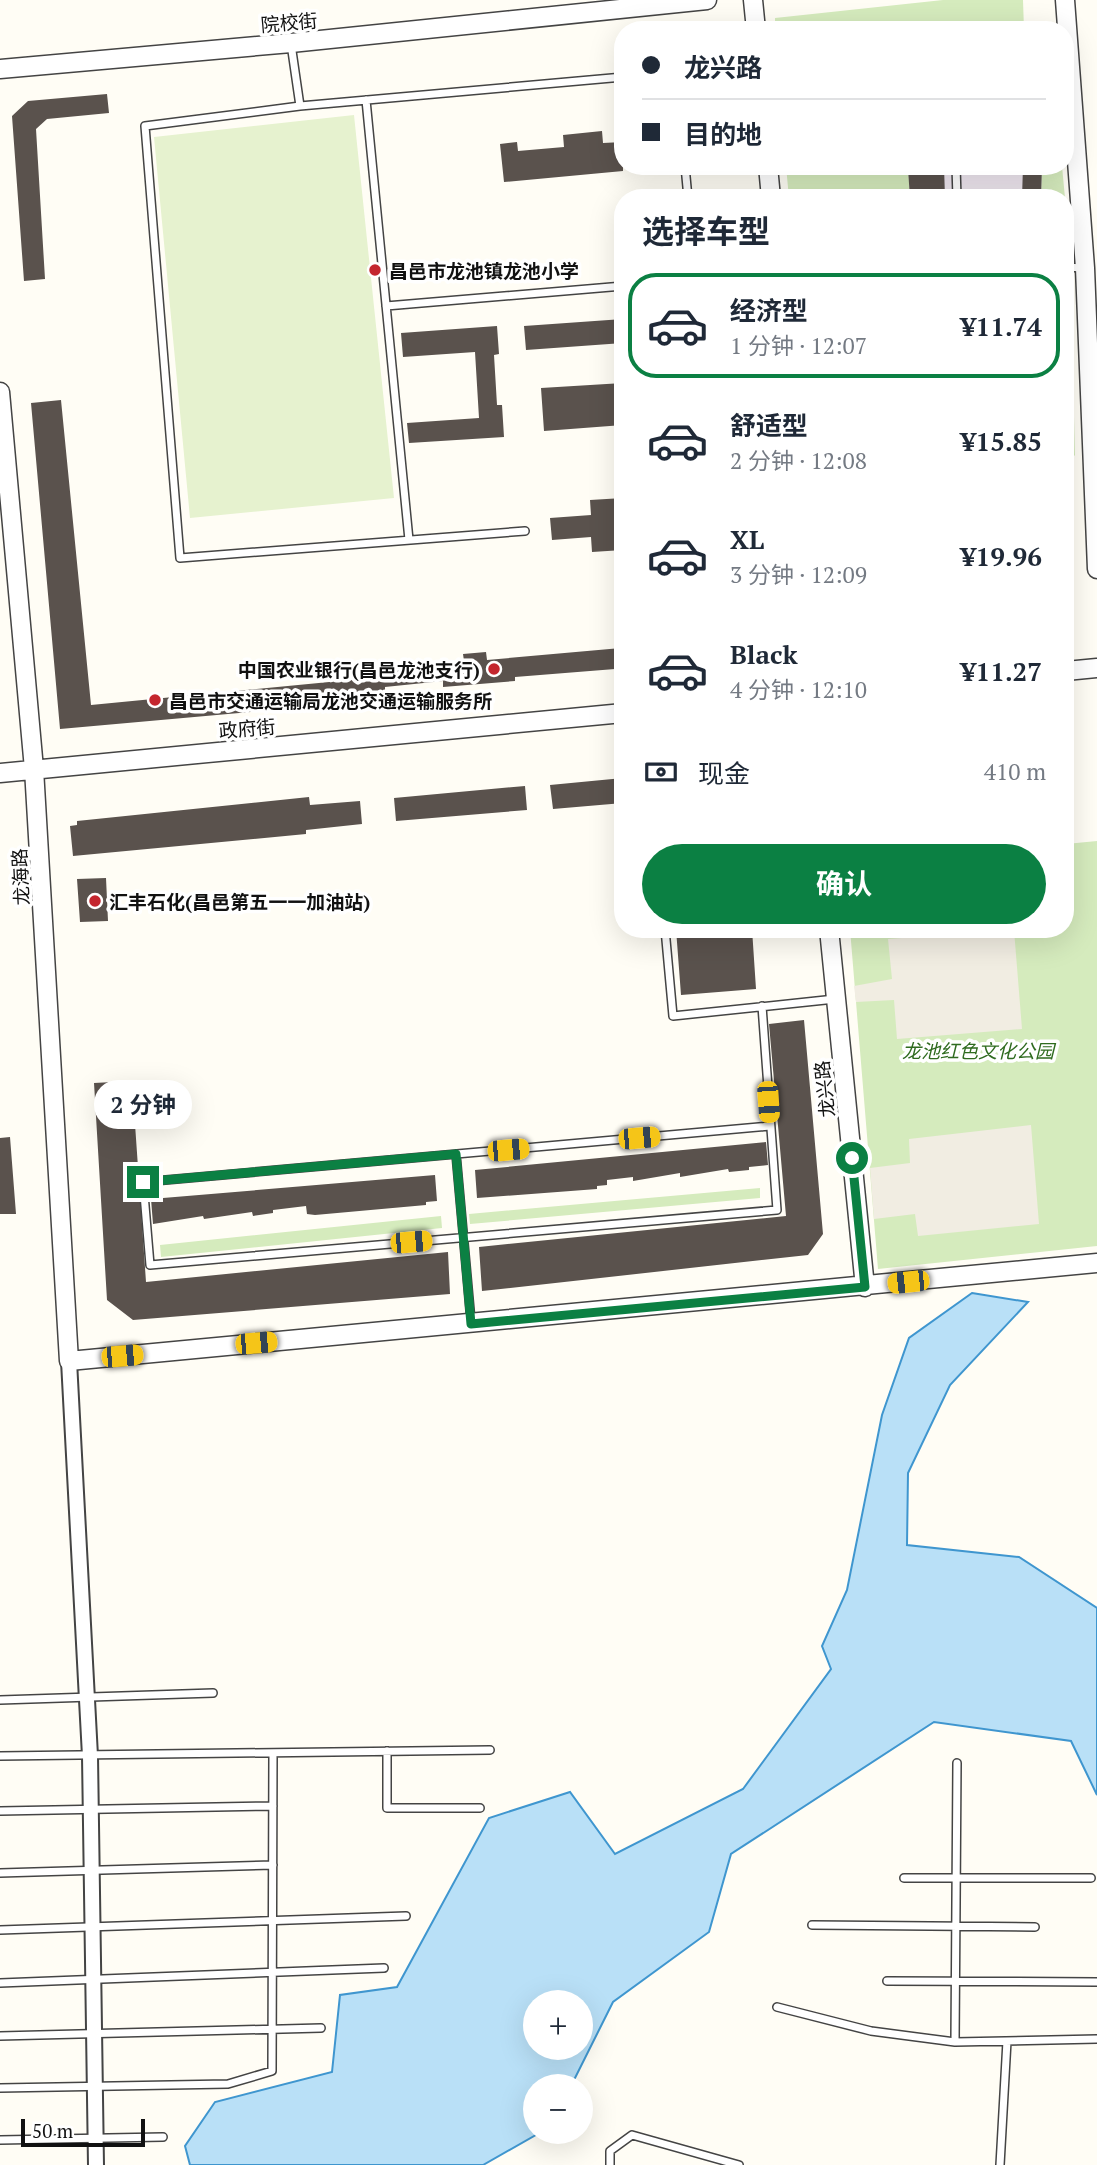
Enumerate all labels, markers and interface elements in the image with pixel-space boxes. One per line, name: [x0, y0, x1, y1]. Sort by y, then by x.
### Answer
street label: 院校街: [260, 7, 318, 37]
text: 龙兴路: [684, 50, 762, 84]
text: 目的地: [684, 117, 762, 151]
text: 选择车型: [642, 210, 770, 252]
place label: 昌邑市龙池镇龙池小学: [389, 258, 579, 283]
marker: 昌邑市龙池镇龙池小学: [367, 262, 383, 278]
text: 经济型: [730, 293, 808, 327]
icon: car: [646, 294, 709, 357]
text: ¥11.74: [961, 309, 1042, 343]
text: 1 分钟 · 12:07: [730, 330, 867, 361]
text: 舒适型: [730, 408, 808, 442]
icon: car: [646, 409, 709, 472]
text: ¥15.85: [961, 424, 1042, 458]
text: 2 分钟 · 12:08: [730, 445, 867, 476]
text: XL: [730, 522, 764, 556]
icon: car: [646, 524, 709, 587]
text: ¥19.96: [961, 539, 1042, 573]
text: 3 分钟 · 12:09: [730, 559, 867, 590]
text: Black: [730, 637, 798, 671]
icon: car: [646, 639, 709, 702]
text: ¥11.27: [961, 654, 1042, 688]
place label: 中国农业银行(昌邑龙池支行): [238, 657, 480, 682]
marker: 中国农业银行(昌邑龙池支行): [486, 661, 502, 677]
text: 4 分钟 · 12:10: [730, 674, 867, 705]
place label: 昌邑市交通运输局龙池交通运输服务所: [169, 688, 492, 713]
marker: 昌邑市交通运输局龙池交通运输服务所: [147, 692, 163, 708]
street label: 政府街: [218, 713, 276, 743]
icon: cash: [642, 753, 680, 791]
text: 现金: [698, 756, 750, 790]
text: 410 m: [984, 756, 1046, 787]
button: 确认: [642, 844, 1046, 924]
street label: 龙海路: [6, 848, 34, 906]
place label: 汇丰石化(昌邑第五一一加油站): [109, 889, 370, 914]
marker: 汇丰石化(昌邑第五一一加油站): [87, 893, 103, 909]
park label: 龙池红色文化公园: [902, 1038, 1057, 1063]
street label: 龙兴路: [809, 1059, 839, 1119]
callout: 2 分钟: [94, 1080, 192, 1130]
car: [757, 1080, 780, 1124]
text: 2 分钟: [110, 1089, 176, 1120]
car: [618, 1126, 661, 1150]
car: [487, 1138, 530, 1162]
route start: [836, 1142, 868, 1174]
route end: [127, 1166, 159, 1198]
car: [390, 1230, 433, 1254]
car: [887, 1269, 930, 1295]
car: [235, 1331, 278, 1355]
car: [101, 1344, 144, 1368]
map controls: [523, 1990, 593, 2144]
button: +: [523, 1990, 593, 2060]
button: −: [523, 2074, 593, 2144]
scale bar: [21, 2116, 145, 2148]
text: 50 m: [32, 2118, 73, 2143]

